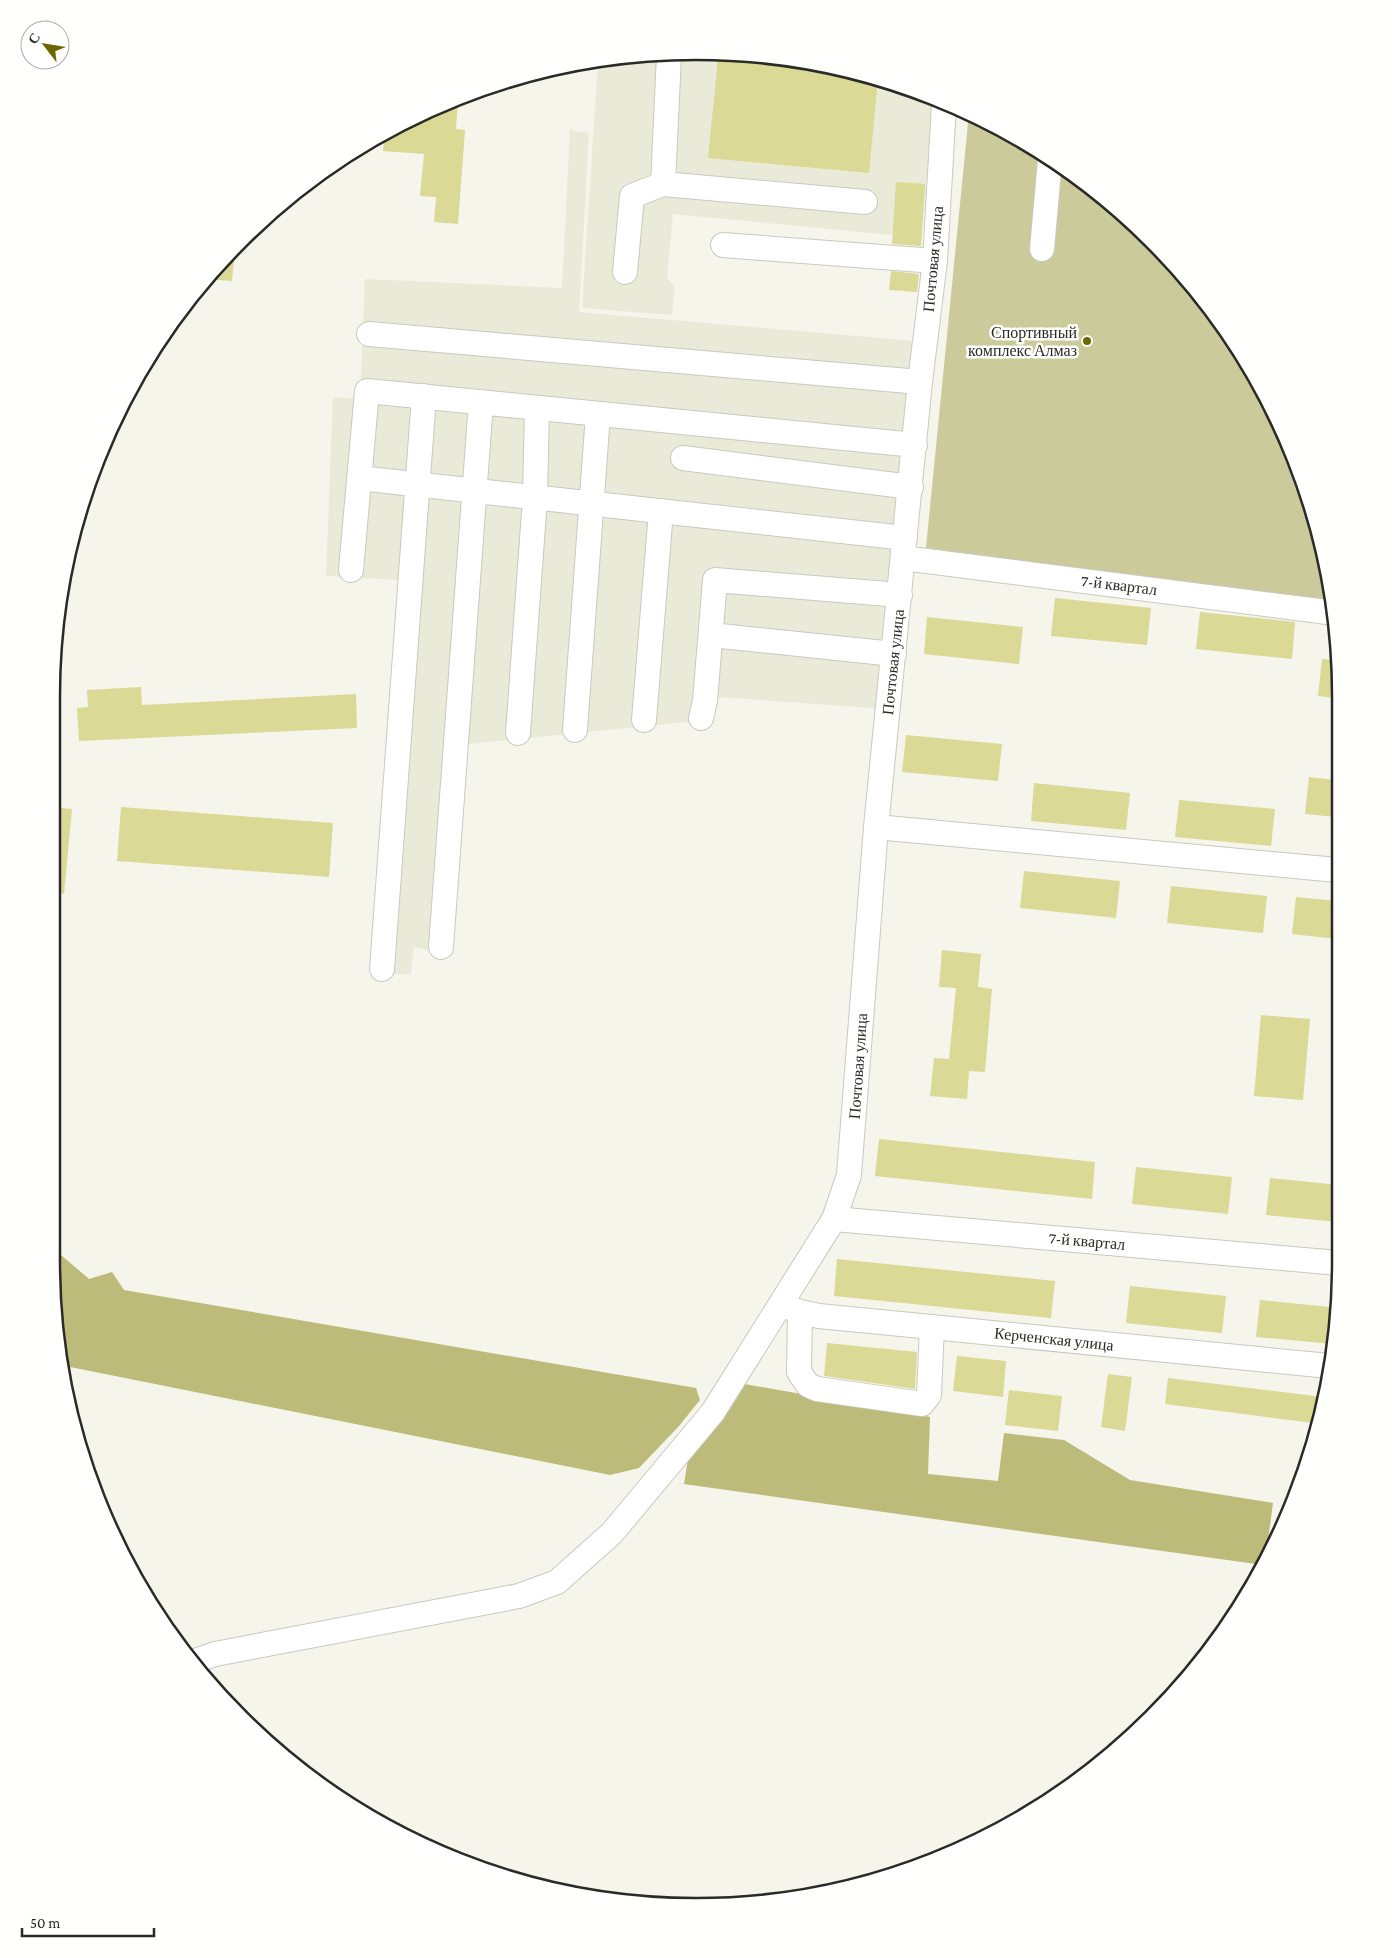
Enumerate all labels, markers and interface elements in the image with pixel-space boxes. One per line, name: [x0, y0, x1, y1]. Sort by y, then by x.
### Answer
north arrow: [20, 20, 70, 70]
text: С: [24, 30, 43, 47]
street label: Почтовая улица: [920, 205, 947, 313]
place label: Спортивный комплекс Алмаз: [968, 324, 1077, 359]
marker: Спортивный комплекс Алмаз: [1081, 335, 1093, 347]
street label: 7-й квартал: [1080, 572, 1158, 599]
street label: Почтовая улица: [879, 608, 908, 716]
street label: Почтовая улица: [846, 1012, 871, 1120]
street label: 7-й квартал: [1048, 1229, 1126, 1254]
street label: Керченская улица: [993, 1324, 1115, 1355]
scale bar: [22, 1906, 155, 1938]
text: 50 m: [30, 1915, 60, 1931]

